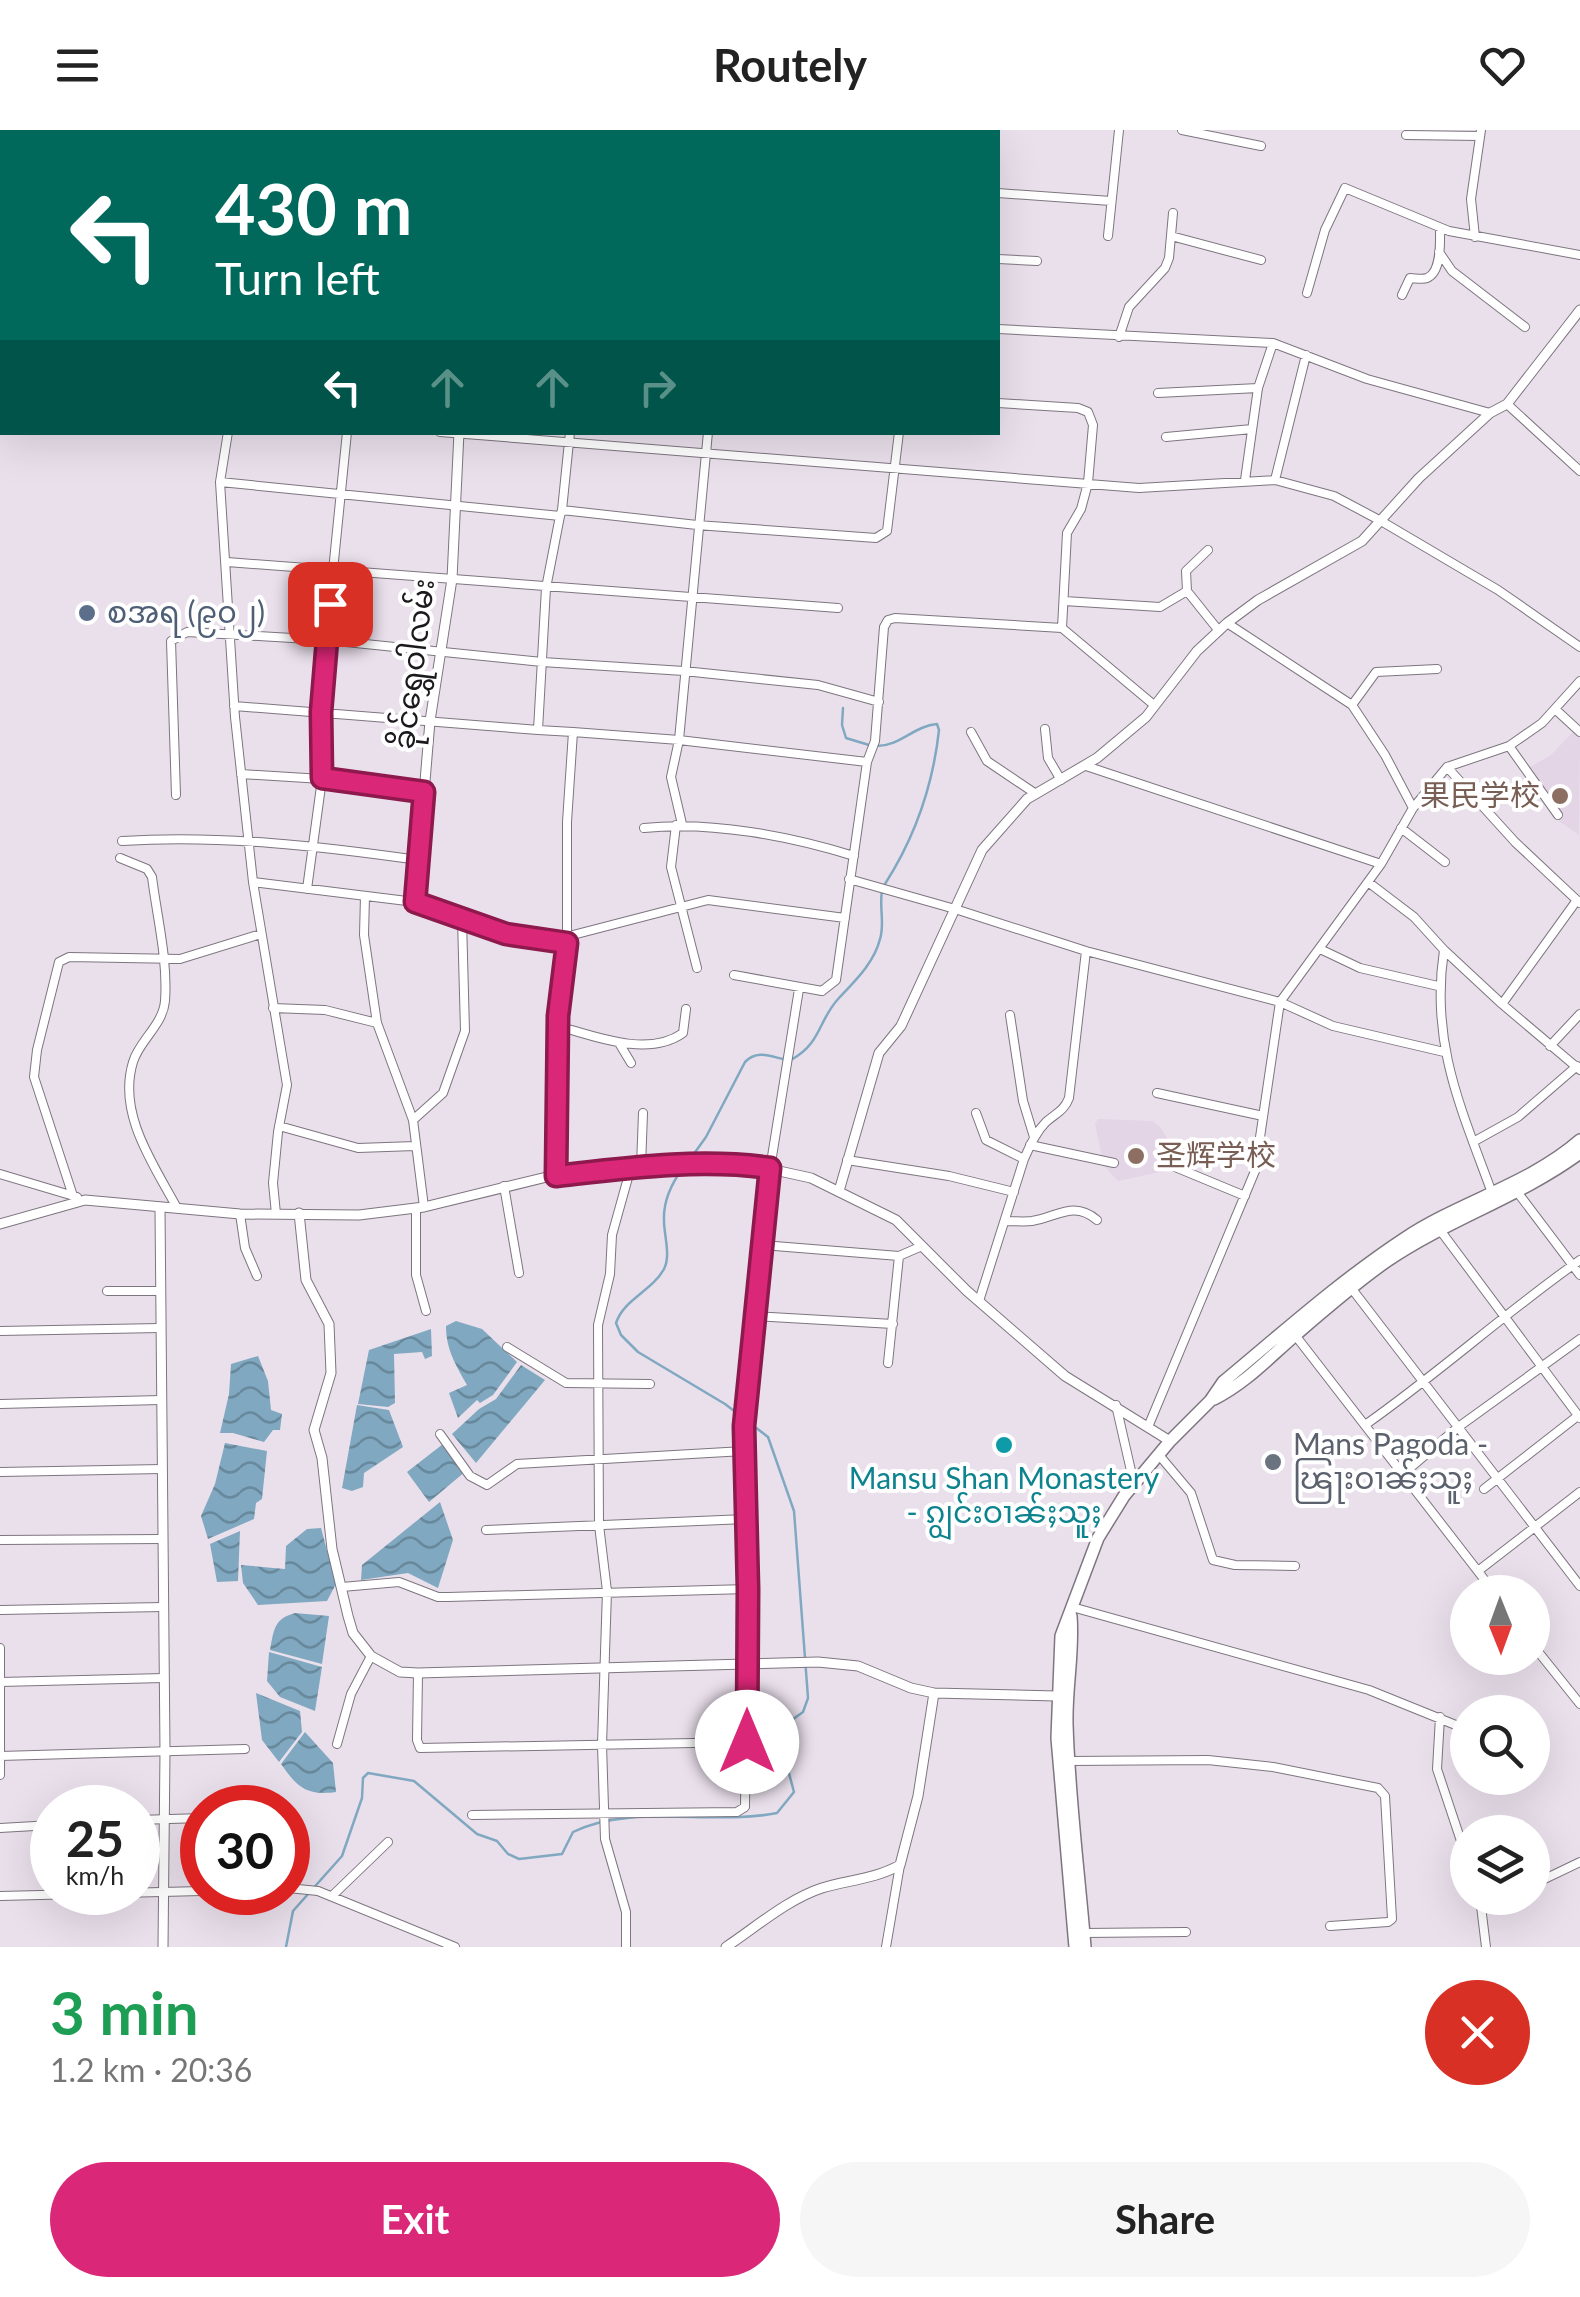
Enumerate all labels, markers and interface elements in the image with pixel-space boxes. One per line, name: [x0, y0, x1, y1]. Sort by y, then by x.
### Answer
icon: menu: [50, 38, 105, 93]
text: Routely: [713, 38, 867, 92]
icon: heart: [1475, 38, 1530, 93]
text: 430 m: [215, 166, 412, 250]
icon: left: [50, 170, 180, 300]
text: Turn left: [215, 251, 380, 305]
icon: left: [315, 360, 370, 415]
icon: ahead: [420, 360, 475, 415]
icon: ahead: [525, 360, 580, 415]
icon: right: [630, 360, 685, 415]
pin: [288, 562, 373, 647]
street label: ခိုင်ရွှေဝါလမ်း: [382, 576, 449, 752]
icon: arrive: [303, 577, 358, 632]
place label: စအရ (၉၀၂): [107, 593, 265, 638]
marker: စအရ (၉၀၂): [76, 602, 98, 624]
place label: 果民学校: [1420, 776, 1540, 812]
marker: 果民学校: [1549, 785, 1571, 807]
place label: 圣辉学校: [1156, 1136, 1276, 1172]
marker: 圣辉学校: [1125, 1145, 1147, 1167]
place label: Mans Pagoda - ၽြႃးဝၢၼ်ႈသူႈ: [1293, 1425, 1488, 1504]
marker: Mansu Shan Monastery - ၵျွင်းဝၢၼ်ႈသူႈ: [993, 1434, 1015, 1456]
marker: Mans Pagoda - ၽြႃးဝၢၼ်ႈသူႈ: [1262, 1451, 1284, 1473]
place label: Mansu Shan Monastery - ၵျွင်းဝၢၼ်ႈသူႈ: [849, 1459, 1160, 1541]
north arrow: [1450, 1575, 1550, 1675]
map controls: [1450, 1575, 1550, 1915]
position arrow: [695, 1690, 799, 1794]
button: search: [1450, 1695, 1550, 1795]
speed limit sign: 30: [180, 1785, 310, 1915]
text: 25: [66, 1808, 124, 1868]
button: layers: [1450, 1815, 1550, 1915]
text: km/h: [66, 1860, 124, 1890]
text: 3 min: [50, 1976, 199, 2048]
button: close: [1425, 1980, 1530, 2085]
text: 1.2 km · 20:36: [50, 2050, 252, 2089]
button: Exit: [50, 2162, 780, 2277]
button: Share: [800, 2162, 1530, 2277]

